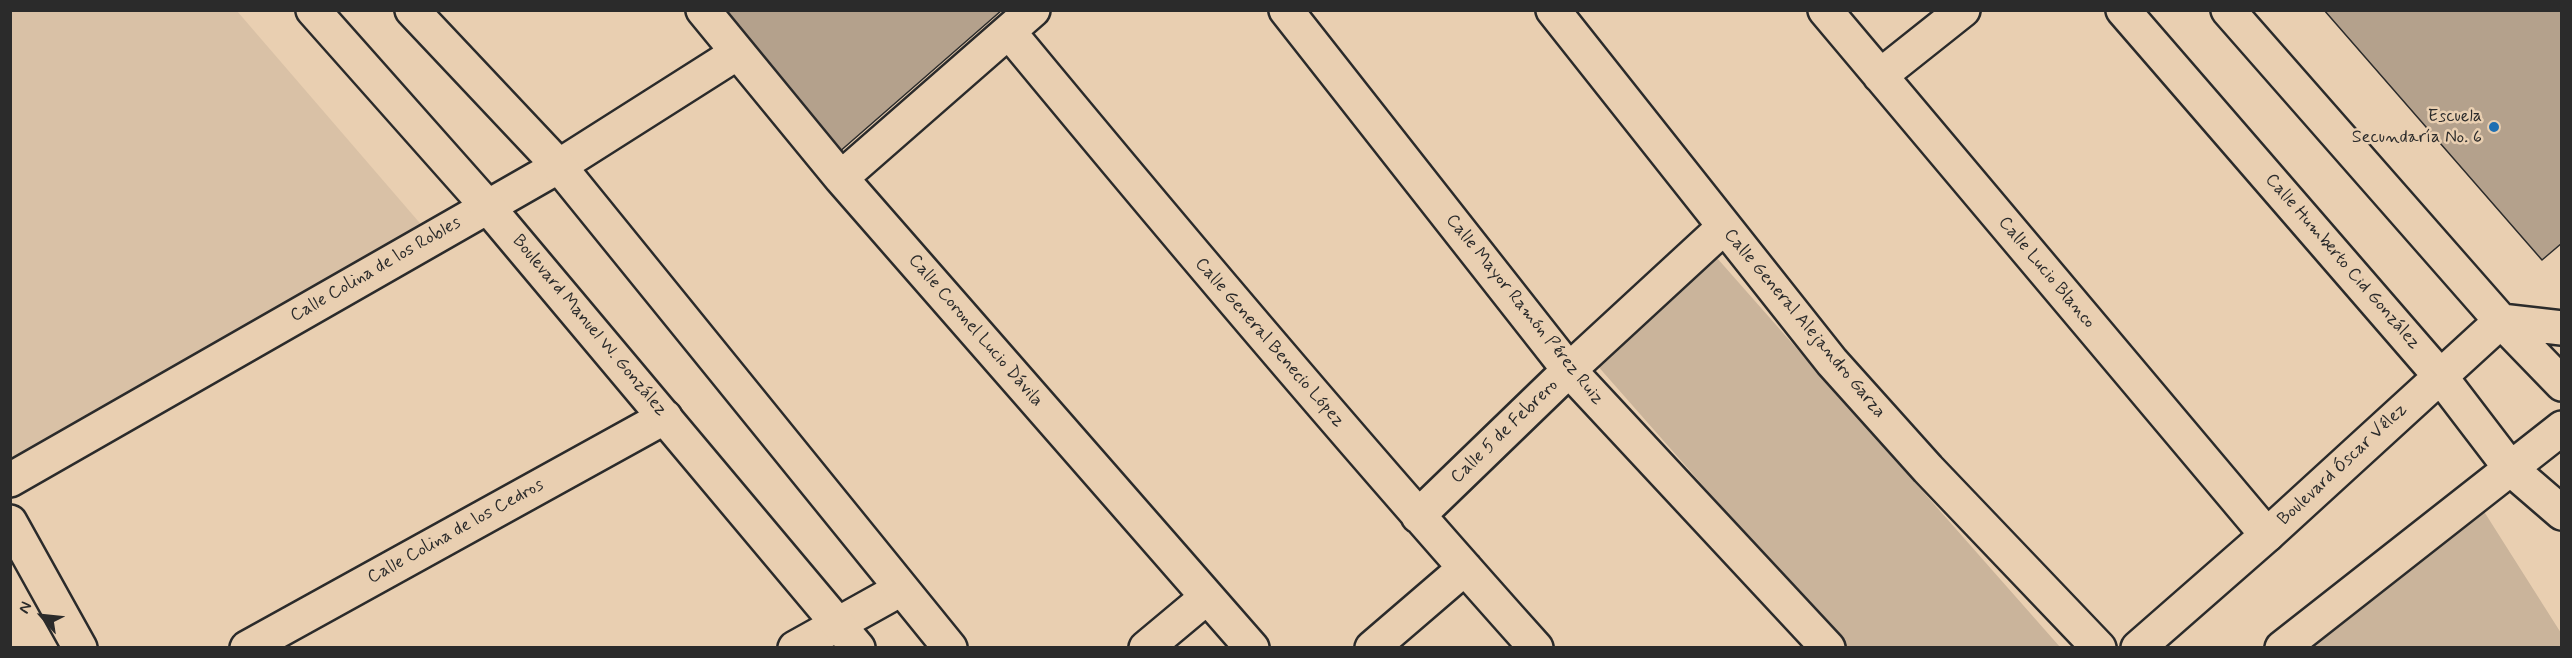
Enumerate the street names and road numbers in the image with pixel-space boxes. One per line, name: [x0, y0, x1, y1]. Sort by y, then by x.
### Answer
street label: Calle Humberto Cid González: [2260, 170, 2424, 354]
street label: Calle Mayor Ramón Pérez Ruiz: [1440, 210, 1608, 410]
street label: Calle Colina de los Robles: [287, 212, 465, 328]
street label: Calle Lucio Blanco: [1993, 213, 2099, 333]
street label: Calle General Alejandro Garza: [1718, 225, 1890, 423]
street label: Boulevard Manuel W. González: [507, 231, 671, 421]
street label: Calle Coronel Lucio Dávila: [903, 250, 1047, 412]
street label: Calle General Benecio López: [1190, 254, 1348, 432]
street label: Calle 5 de Febrero: [1447, 375, 1563, 489]
street label: Boulevard Óscar Vélez: [2274, 399, 2412, 531]
street label: Calle Colina de los Cedros: [364, 475, 548, 589]

